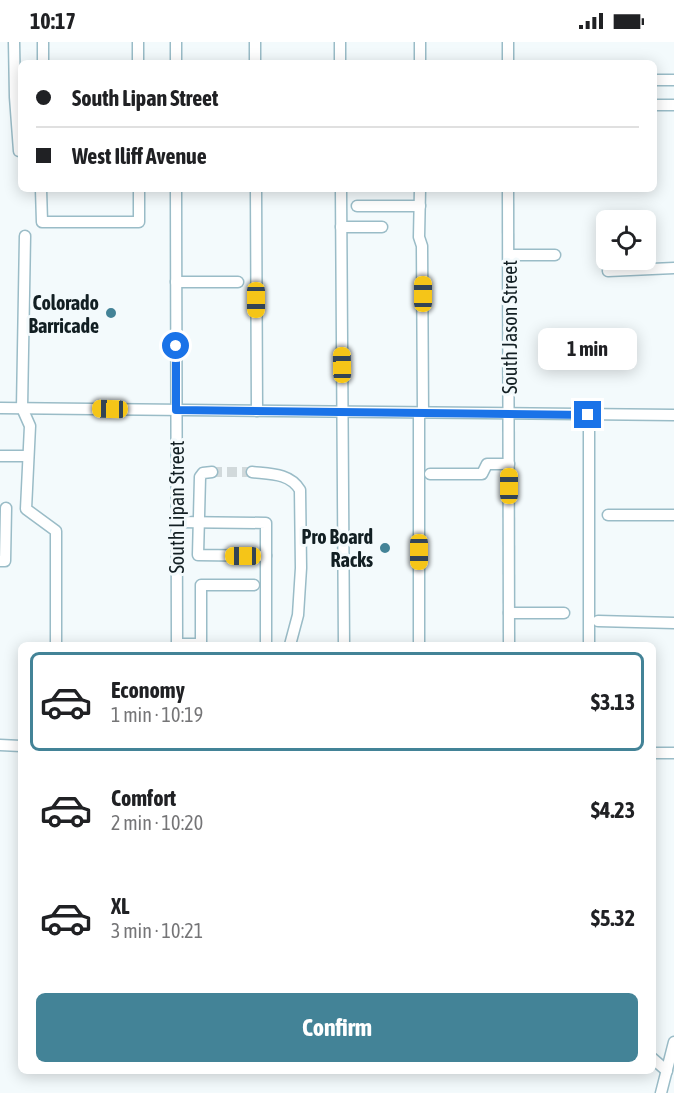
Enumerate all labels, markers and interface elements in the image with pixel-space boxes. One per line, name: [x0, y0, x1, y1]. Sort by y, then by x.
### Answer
text: 10:17: [30, 8, 76, 34]
text: South Lipan Street: [72, 85, 218, 111]
text: West Iliff Avenue: [72, 143, 207, 169]
map controls: [596, 210, 656, 270]
button: locate: [596, 210, 656, 270]
street label: South Jason Street: [498, 260, 521, 394]
car: [414, 276, 432, 312]
car: [247, 282, 265, 318]
place label: Colorado Barricade: [29, 291, 99, 337]
marker: Colorado Barricade: [104, 306, 118, 320]
callout: 1 min: [538, 328, 638, 370]
route start: [162, 332, 189, 359]
text: 1 min: [567, 337, 608, 360]
car: [333, 347, 351, 383]
car: [92, 400, 128, 418]
route end: [574, 401, 601, 428]
street label: South Lipan Street: [165, 440, 188, 574]
car: [500, 468, 518, 504]
place label: Pro Board Racks: [302, 525, 373, 571]
car: [410, 534, 428, 570]
marker: Pro Board Racks: [378, 541, 392, 555]
car: [225, 547, 261, 565]
icon: car: [39, 675, 93, 729]
text: Economy: [111, 677, 185, 703]
text: $3.13: [591, 689, 635, 715]
text: 1 min · 10:19: [111, 703, 203, 726]
icon: car: [39, 783, 93, 837]
text: Comfort: [111, 785, 176, 811]
text: $4.23: [591, 797, 635, 823]
text: 2 min · 10:20: [111, 811, 203, 834]
icon: car: [39, 891, 93, 945]
text: XL: [111, 893, 129, 919]
text: $5.32: [591, 905, 635, 931]
text: 3 min · 10:21: [111, 919, 203, 942]
button: Confirm: [36, 993, 638, 1062]

